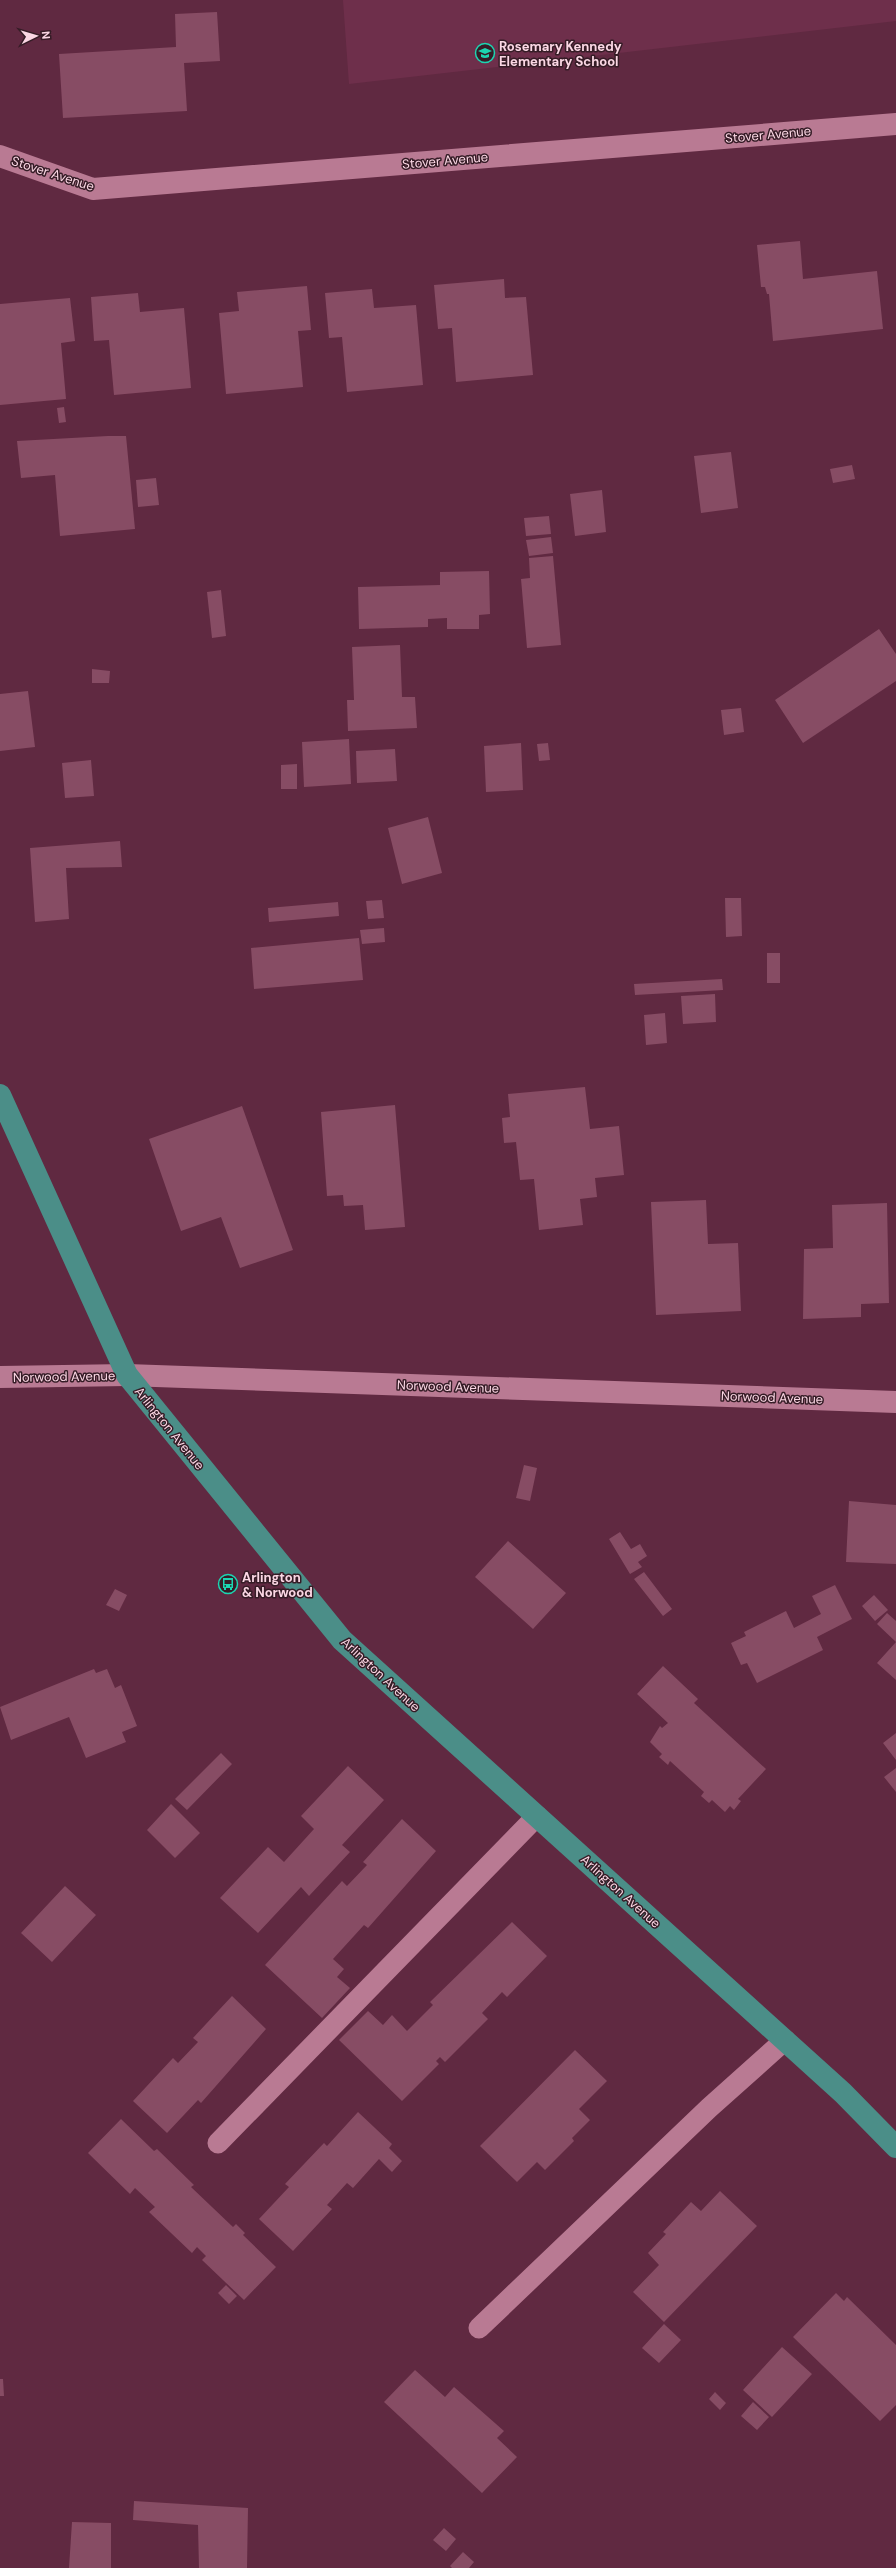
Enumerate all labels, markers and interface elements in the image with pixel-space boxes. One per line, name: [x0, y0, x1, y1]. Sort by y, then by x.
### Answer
north arrow: [16, 16, 56, 56]
text: N: [39, 31, 53, 40]
place label: Rosemary Kennedy Elementary School: [499, 38, 622, 70]
school or university icon: Rosemary Kennedy Elementary School: [474, 42, 496, 64]
street label: Stover Avenue: [724, 122, 812, 147]
street label: Stover Avenue: [401, 148, 489, 173]
street label: Stover Avenue: [9, 152, 96, 195]
street label: Norwood Avenue: [13, 1367, 115, 1386]
street label: Norwood Avenue: [397, 1376, 499, 1397]
street label: Arlington Avenue: [131, 1383, 208, 1473]
street label: Norwood Avenue: [721, 1387, 823, 1408]
place label: Arlington & Norwood: [242, 1569, 313, 1601]
bus stop icon: Arlington & Norwood: [217, 1573, 239, 1595]
street label: Arlington Avenue: [338, 1633, 424, 1715]
street label: Arlington Avenue: [577, 1851, 664, 1932]

